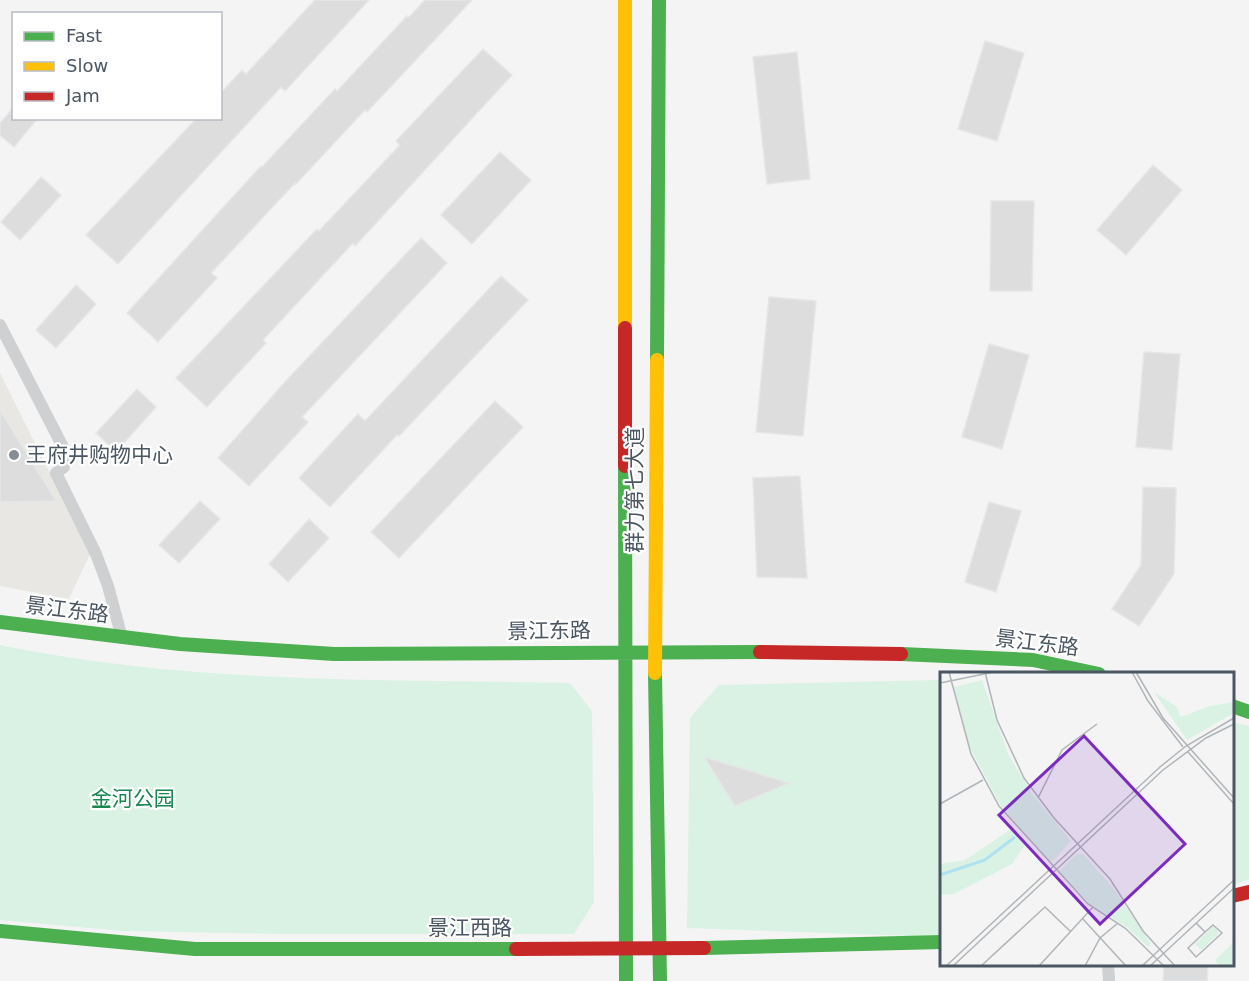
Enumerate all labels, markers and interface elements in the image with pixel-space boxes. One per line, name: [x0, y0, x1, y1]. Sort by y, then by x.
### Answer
legend: [12, 12, 222, 120]
text: Fast: [66, 25, 102, 46]
text: Slow: [66, 55, 108, 76]
text: Jam: [65, 85, 100, 106]
street label: 群力第七大道: [623, 427, 647, 553]
place label: 王府井购物中心: [26, 443, 173, 467]
marker: 王府井购物中心: [7, 448, 21, 462]
street label: 景江东路: [24, 593, 110, 627]
street label: 景江东路: [507, 618, 591, 644]
street label: 景江东路: [994, 626, 1080, 660]
inset map: [940, 672, 1234, 966]
park label: 金河公园: [91, 787, 175, 811]
street label: 景江西路: [428, 916, 512, 940]

